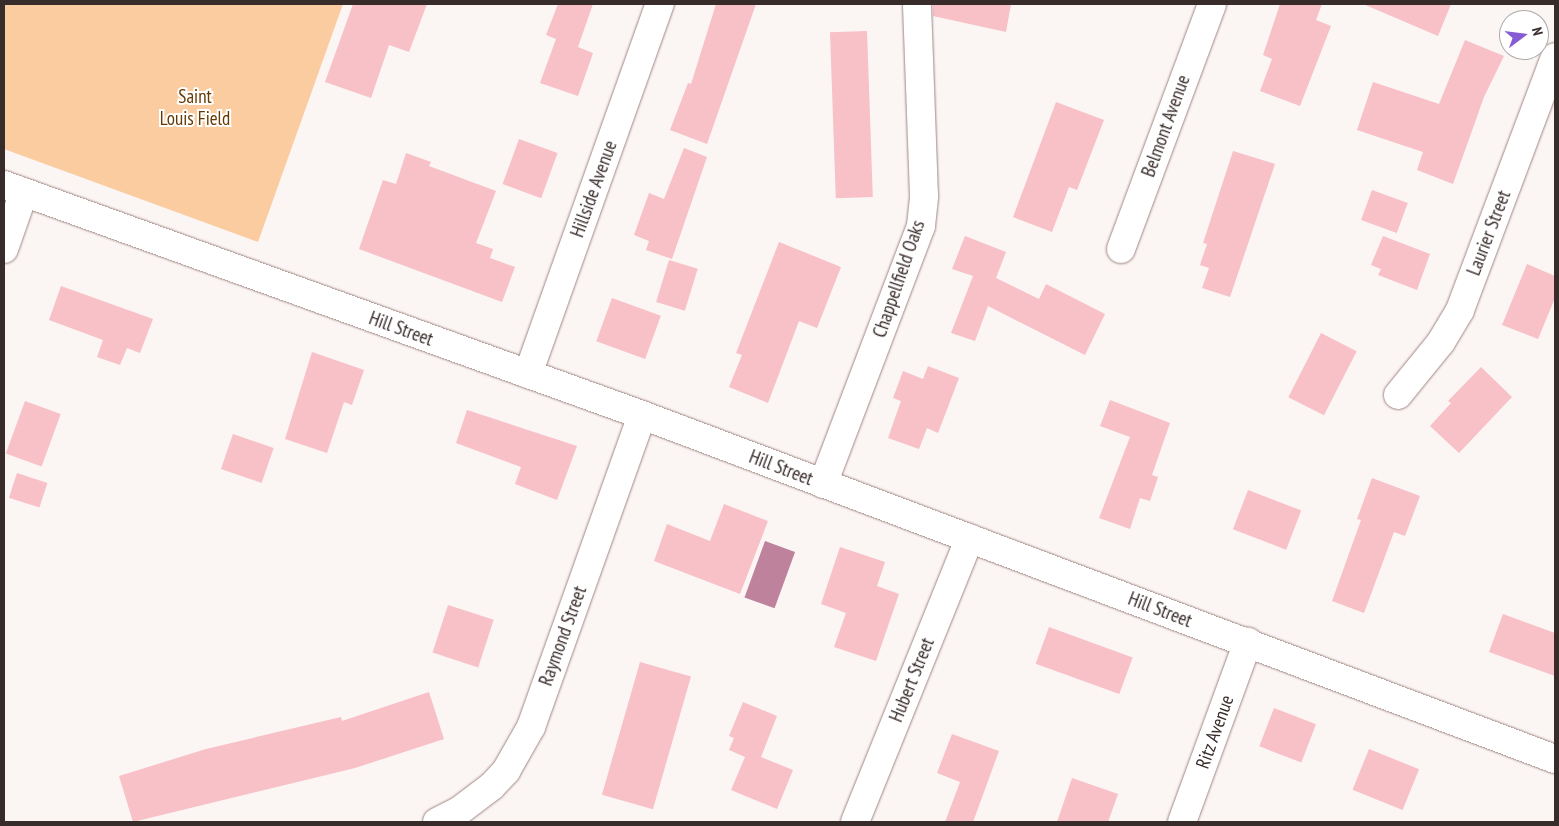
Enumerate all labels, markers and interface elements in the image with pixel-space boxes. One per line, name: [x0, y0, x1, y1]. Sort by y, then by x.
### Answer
north arrow: [1499, 10, 1549, 60]
text: N: [1528, 25, 1547, 37]
street label: Belmont Avenue: [1137, 72, 1195, 180]
park label: Saint Louis Field: [160, 86, 230, 130]
street label: Hillside Avenue: [566, 137, 622, 241]
street label: Laurier Street: [1462, 187, 1516, 279]
street label: Chappellfield Oaks: [868, 217, 930, 341]
street label: Hill Street: [366, 307, 436, 351]
street label: Hill Street: [746, 445, 816, 491]
street label: Raymond Street: [534, 583, 592, 689]
street label: Hill Street: [1125, 587, 1195, 633]
street label: Hubert Street: [885, 635, 939, 725]
street label: Ritz Avenue: [1191, 692, 1239, 772]

